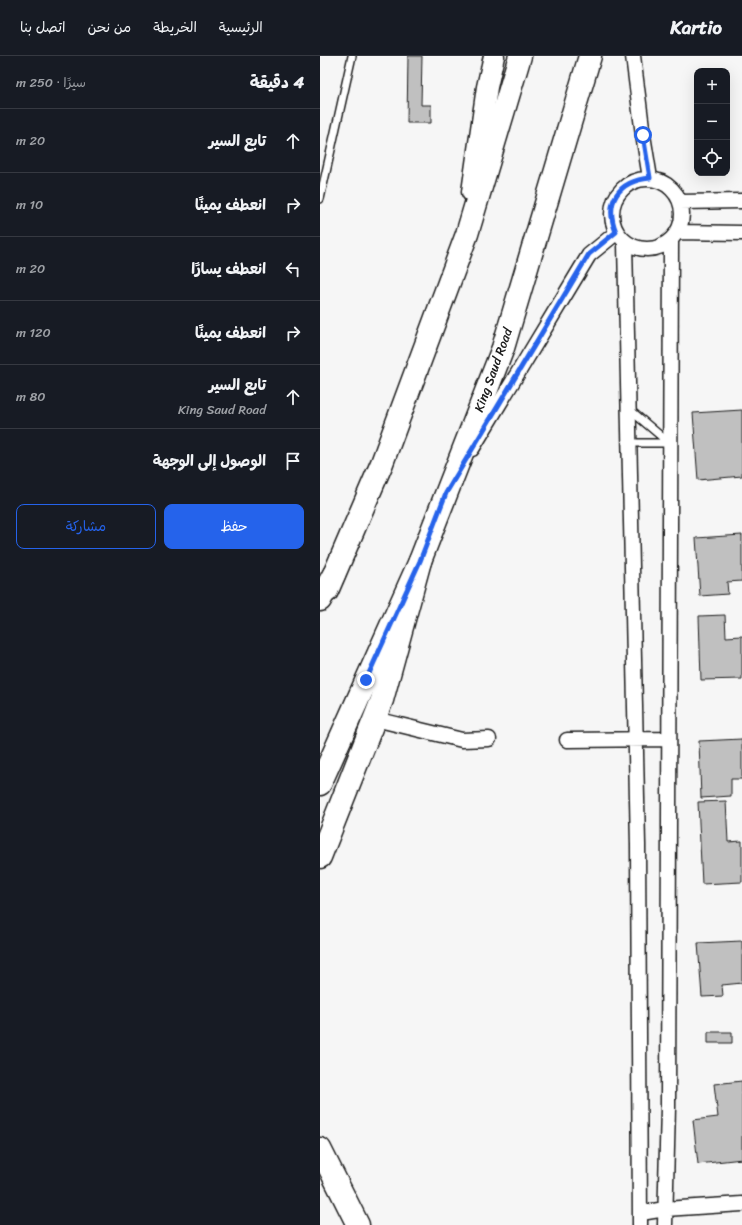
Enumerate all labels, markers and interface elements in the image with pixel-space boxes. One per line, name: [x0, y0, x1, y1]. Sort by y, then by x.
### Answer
text: Kartio: [670, 11, 722, 44]
text: اتصل بنا: [20, 15, 66, 40]
text: من نحن: [88, 15, 131, 40]
text: الخريطة: [153, 15, 197, 40]
text: الرئيسية: [219, 15, 263, 40]
text: 4 دقيقة: [250, 67, 304, 97]
map controls: [694, 68, 730, 176]
button: +: [694, 68, 730, 104]
text: سيرًا · 250 m: [16, 71, 86, 94]
button: −: [694, 104, 730, 140]
route start: [634, 126, 652, 144]
text: تابع السير: [209, 128, 266, 154]
text: 20 m: [16, 129, 45, 152]
icon: ahead: [282, 130, 304, 152]
button: locate: [694, 140, 730, 176]
text: انعطف يمينًا: [195, 192, 266, 218]
text: 10 m: [16, 193, 43, 216]
icon: right: [282, 194, 304, 216]
text: انعطف يسارًا: [191, 256, 266, 282]
text: 20 m: [16, 257, 45, 280]
icon: left: [282, 258, 304, 280]
text: انعطف يمينًا: [195, 320, 266, 346]
text: 120 m: [16, 321, 51, 344]
icon: right: [282, 322, 304, 344]
street label: King Saud Road: [467, 324, 519, 415]
text: تابع السير: [209, 372, 266, 398]
text: 80 m: [16, 385, 45, 408]
icon: ahead: [282, 386, 304, 408]
text: King Saud Road: [178, 398, 266, 421]
text: الوصول إلى الوجهة: [153, 448, 266, 474]
icon: arrive: [282, 450, 304, 472]
button: مشاركة: [16, 504, 156, 549]
button: حفظ: [164, 504, 304, 549]
route end: [357, 671, 375, 689]

